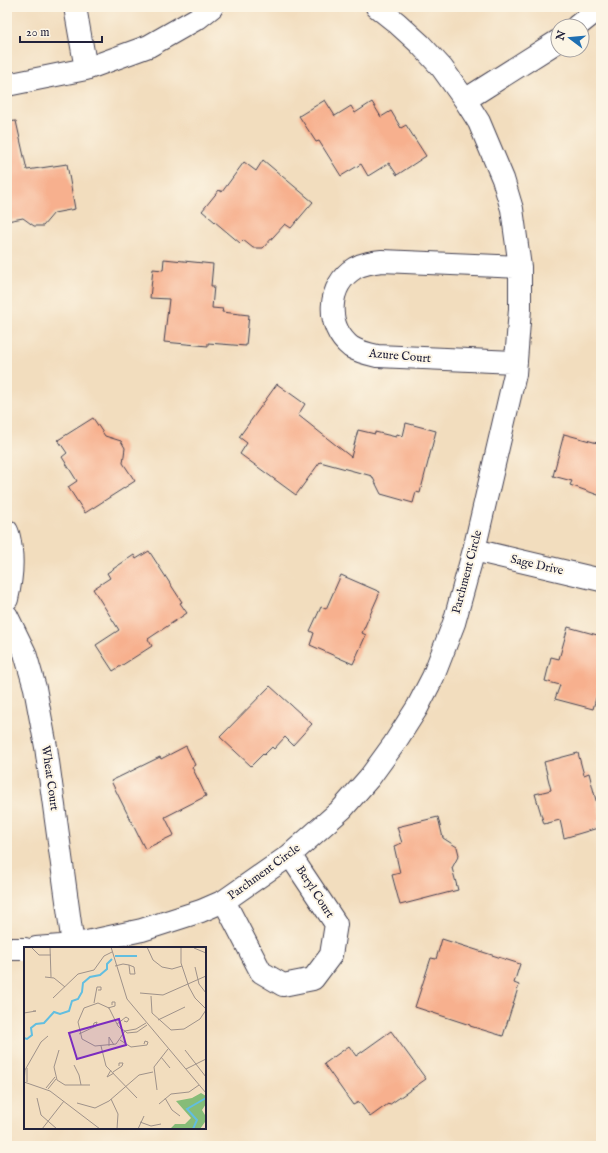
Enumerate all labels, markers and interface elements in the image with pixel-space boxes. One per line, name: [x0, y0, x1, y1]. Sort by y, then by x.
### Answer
scale bar: [20, 18, 102, 44]
north arrow: [550, 18, 590, 58]
text: 20 m: [26, 25, 49, 40]
text: N: [553, 29, 570, 43]
street label: Azure Court: [367, 346, 432, 366]
street label: Parchment Circle: [449, 528, 485, 615]
street label: Sage Drive: [509, 552, 565, 578]
street label: Wheat Court: [38, 745, 62, 811]
street label: Parchment Circle: [225, 840, 304, 903]
street label: Beryl Court: [293, 863, 337, 921]
inset map: [24, 947, 206, 1129]

